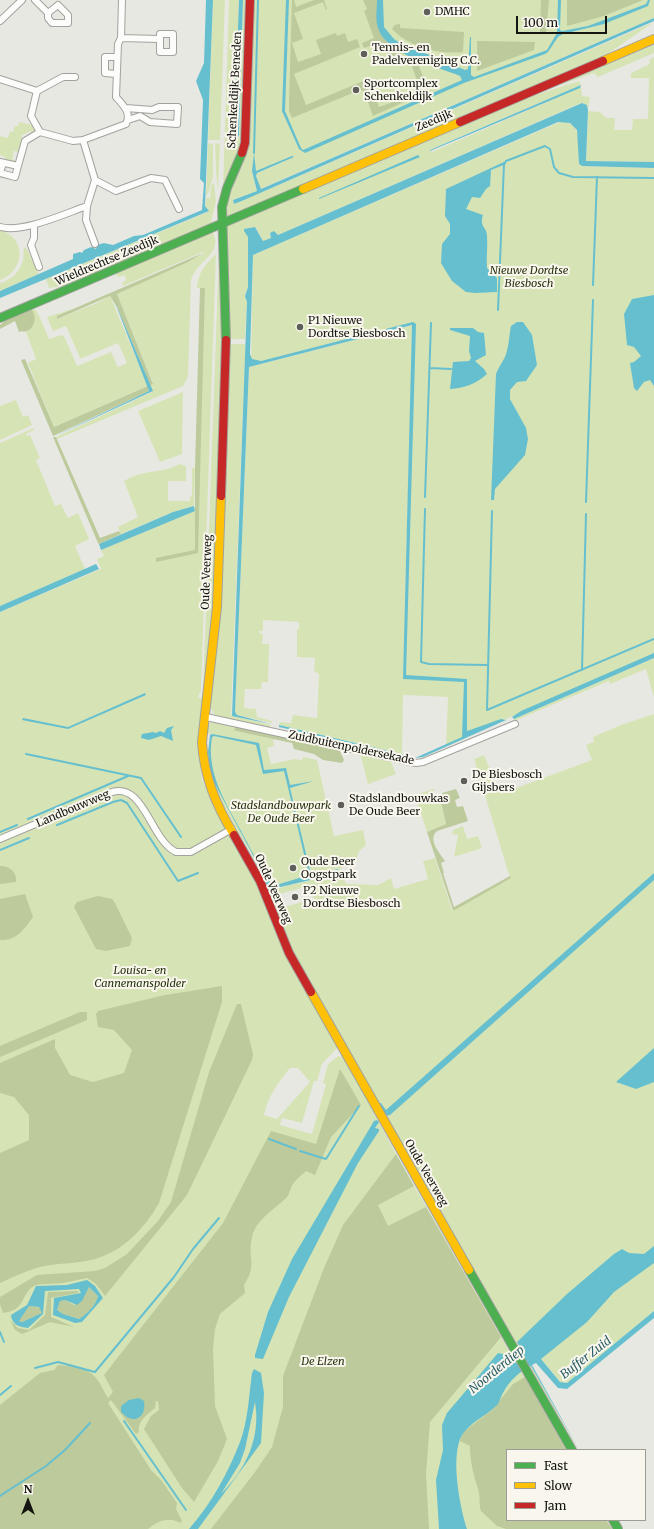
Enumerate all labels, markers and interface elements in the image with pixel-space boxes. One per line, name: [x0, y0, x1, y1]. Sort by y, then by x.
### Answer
place label: DMHC: [435, 5, 470, 19]
marker: DMHC: [422, 7, 432, 17]
scale bar: [518, 8, 609, 34]
text: 100 m: [523, 15, 558, 30]
street label: Schenkeldijk Beneden: [225, 31, 245, 149]
place label: Tennis- en Padelvereniging C.C.: [372, 41, 480, 67]
marker: Tennis- en Padelvereniging C.C.: [359, 49, 369, 59]
place label: Sportcomplex Schenkeldijk: [364, 77, 438, 103]
marker: Sportcomplex Schenkeldijk: [351, 85, 361, 95]
street label: Zeedijk: [413, 107, 455, 135]
street label: Wieldrechtse Zeedijk: [54, 233, 160, 289]
park label: Nieuwe Dordtse Biesbosch: [490, 264, 568, 290]
place label: P1 Nieuwe Dordtse Biesbosch: [308, 314, 406, 340]
marker: P1 Nieuwe Dordtse Biesbosch: [295, 322, 305, 332]
street label: Oude Veerweg: [199, 534, 215, 610]
street label: Zuidbuitenpoldersekade: [287, 728, 415, 768]
place label: De Biesbosch Gijsbers: [472, 768, 542, 794]
marker: De Biesbosch Gijsbers: [459, 776, 469, 786]
street label: Landbouwweg: [34, 788, 112, 830]
place label: Stadslandbouwkas De Oude Beer: [349, 792, 448, 818]
park label: Stadslandbouwpark De Oude Beer: [231, 799, 331, 825]
marker: Stadslandbouwkas De Oude Beer: [336, 800, 346, 810]
street label: Oude Veerweg: [252, 852, 294, 926]
place label: Oude Beer Oogstpark: [301, 855, 357, 881]
marker: Oude Beer Oogstpark: [288, 863, 298, 873]
place label: P2 Nieuwe Dordtse Biesbosch: [303, 884, 401, 910]
marker: P2 Nieuwe Dordtse Biesbosch: [290, 892, 300, 902]
park label: Louisa- en Cannemanspolder: [94, 964, 186, 990]
street label: Oude Veerweg: [401, 1137, 451, 1209]
water label: Buffer Zuid: [558, 1334, 614, 1382]
water label: Noorderdiep: [466, 1343, 528, 1397]
park label: De Elzen: [301, 1355, 345, 1369]
legend: [506, 1449, 646, 1521]
text: Fast: [544, 1458, 568, 1473]
text: Slow: [544, 1478, 572, 1493]
north arrow: [8, 1481, 48, 1521]
text: N: [24, 1482, 32, 1496]
text: Jam: [544, 1498, 566, 1513]

